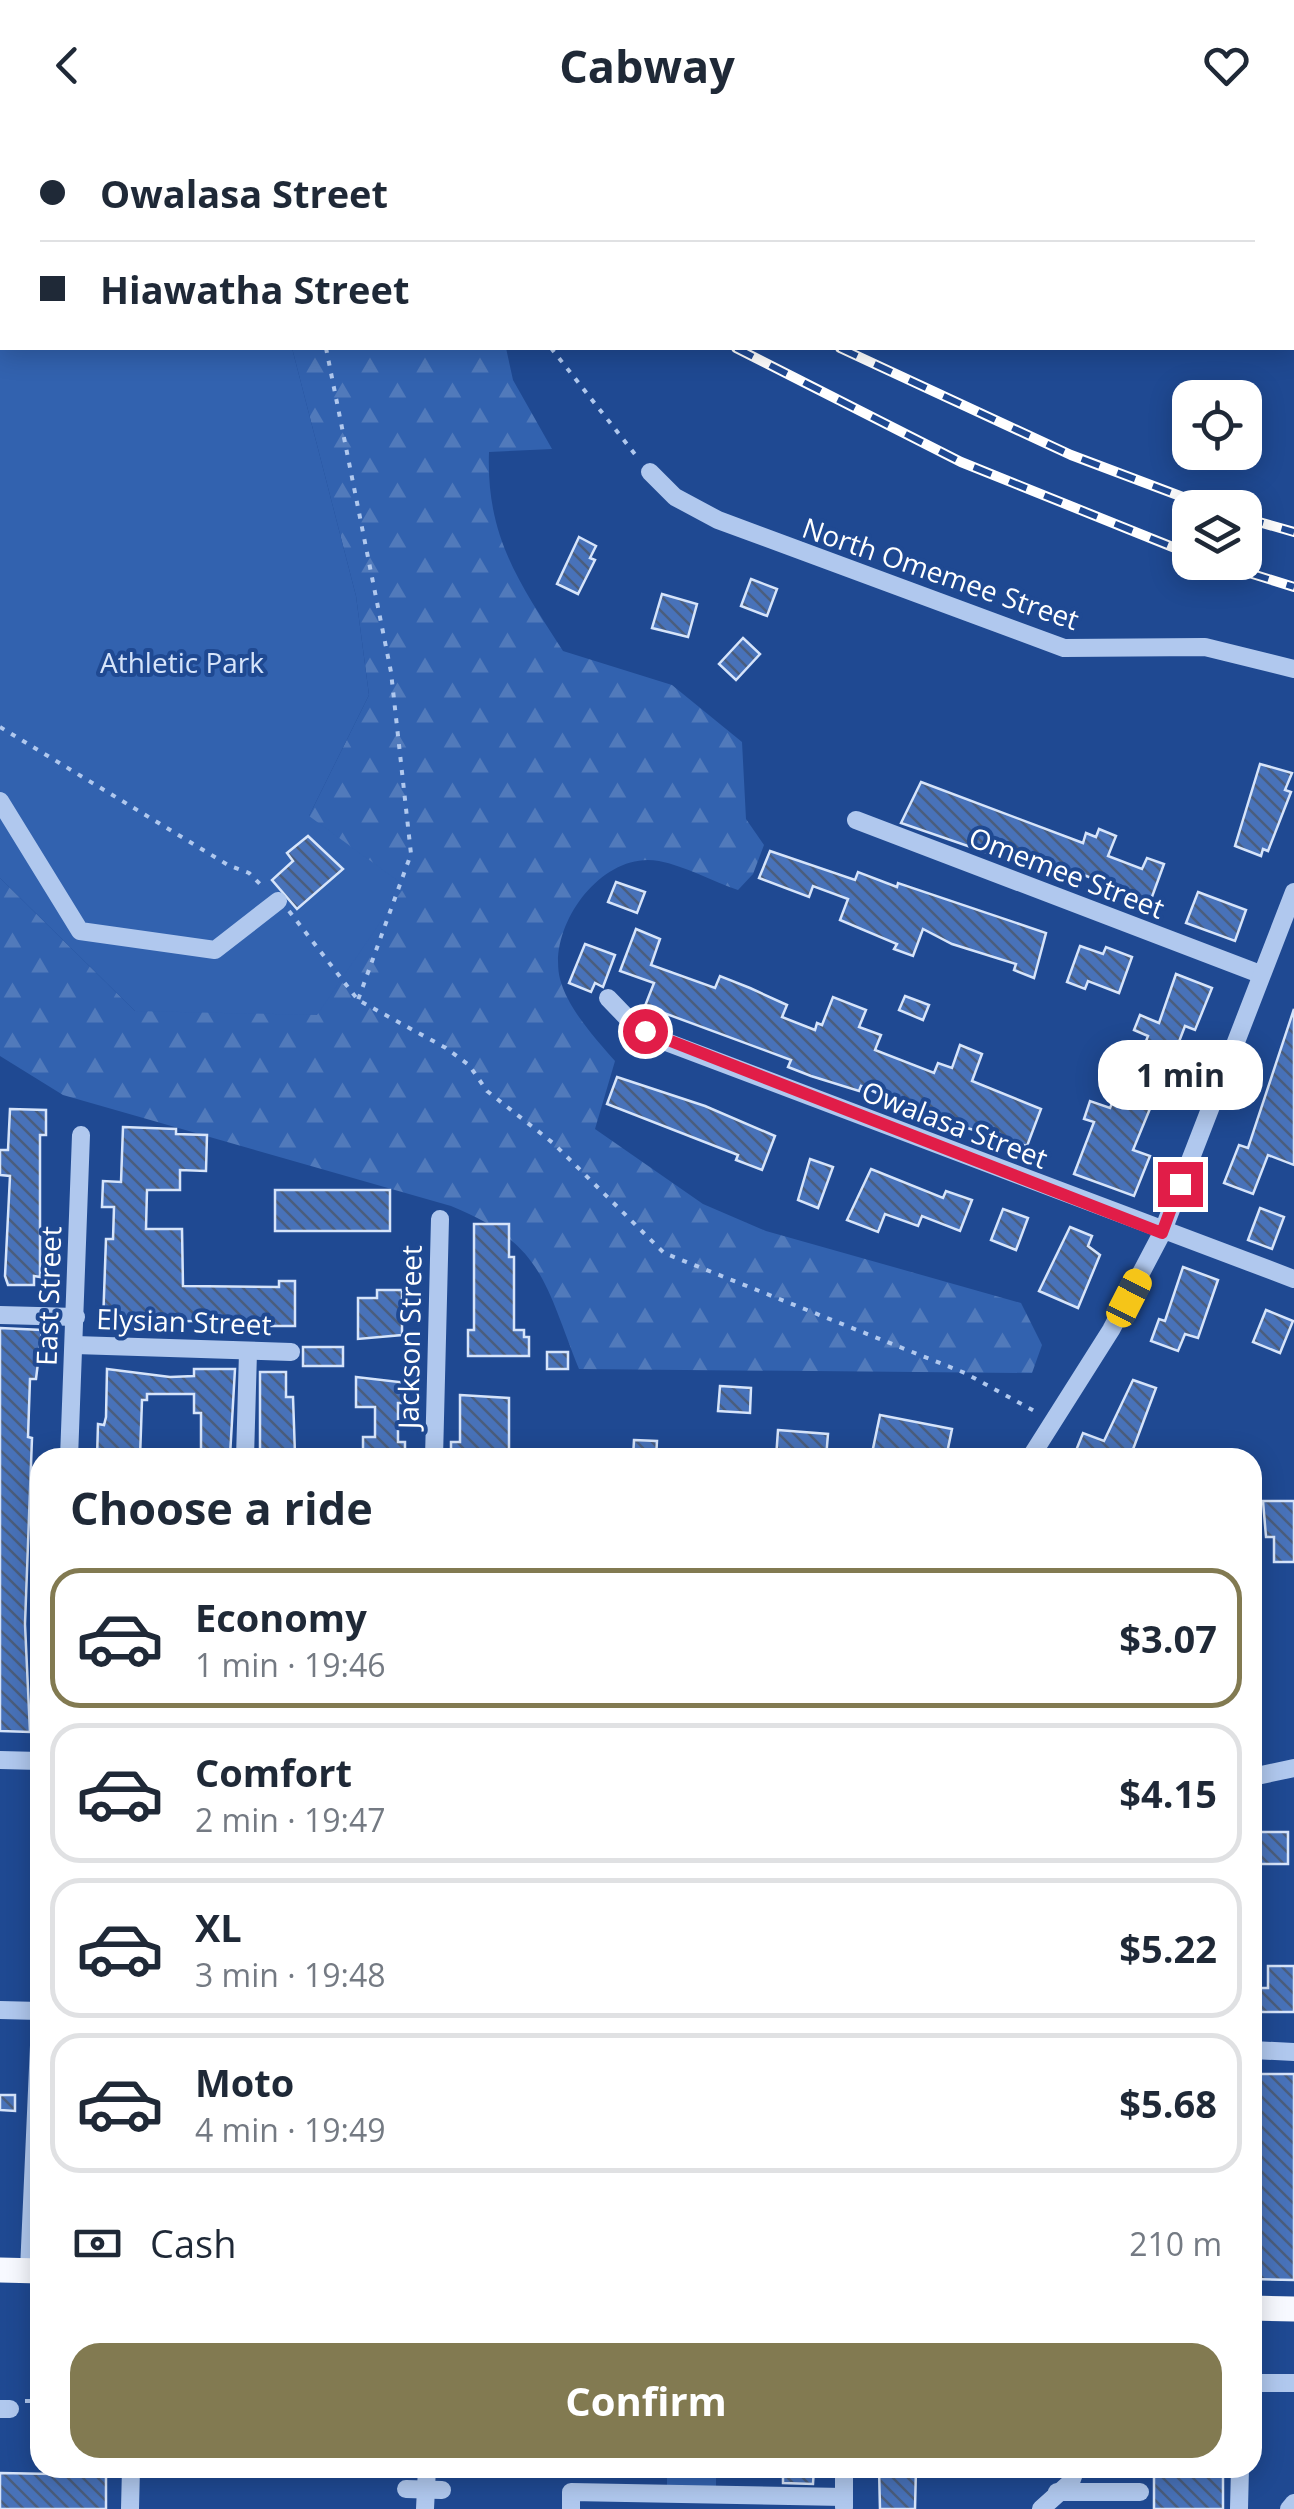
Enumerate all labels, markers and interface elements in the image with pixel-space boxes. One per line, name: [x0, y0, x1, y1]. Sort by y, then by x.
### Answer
text: Cabway: [559, 35, 735, 96]
icon: back: [40, 38, 95, 93]
icon: heart: [1199, 38, 1254, 93]
text: Owalasa Street: [100, 167, 388, 219]
text: Hiawatha Street: [100, 263, 409, 315]
map controls: [1172, 380, 1262, 580]
button: locate: [1172, 380, 1262, 470]
button: layers: [1172, 490, 1262, 580]
street label: North Omemee Street: [798, 508, 1084, 638]
park label: Athletic Park: [100, 643, 264, 681]
street label: Omemee Street: [964, 817, 1170, 927]
route start: [623, 1009, 668, 1054]
callout: 1 min: [1098, 1039, 1262, 1109]
text: 1 min: [1136, 1053, 1225, 1096]
street label: Owalasa Street: [857, 1071, 1053, 1177]
route end: [1158, 1162, 1203, 1207]
street label: East Street: [27, 1225, 69, 1367]
street label: Jackson Street: [388, 1245, 430, 1432]
car: [1102, 1264, 1156, 1332]
street label: Elysian Street: [96, 1299, 272, 1343]
text: Choose a ride: [70, 1477, 373, 1538]
text: Economy: [195, 1591, 367, 1643]
icon: car: [75, 1593, 165, 1683]
text: $3.07: [1119, 1612, 1217, 1664]
text: 1 min · 19:46: [195, 1643, 386, 1686]
text: Comfort: [195, 1746, 352, 1798]
icon: car: [75, 1748, 165, 1838]
text: $4.15: [1119, 1767, 1217, 1819]
text: 2 min · 19:47: [195, 1798, 386, 1841]
text: XL: [195, 1901, 242, 1953]
icon: car: [75, 1903, 165, 1993]
text: $5.22: [1119, 1922, 1217, 1974]
text: 3 min · 19:48: [195, 1953, 386, 1996]
text: Moto: [195, 2056, 294, 2108]
icon: car: [75, 2058, 165, 2148]
text: $5.68: [1119, 2077, 1217, 2129]
text: 4 min · 19:49: [195, 2108, 386, 2151]
icon: cash: [70, 2216, 125, 2271]
text: Cash: [150, 2217, 236, 2269]
text: 210 m: [1129, 2222, 1222, 2265]
button: Confirm: [70, 2343, 1222, 2458]

